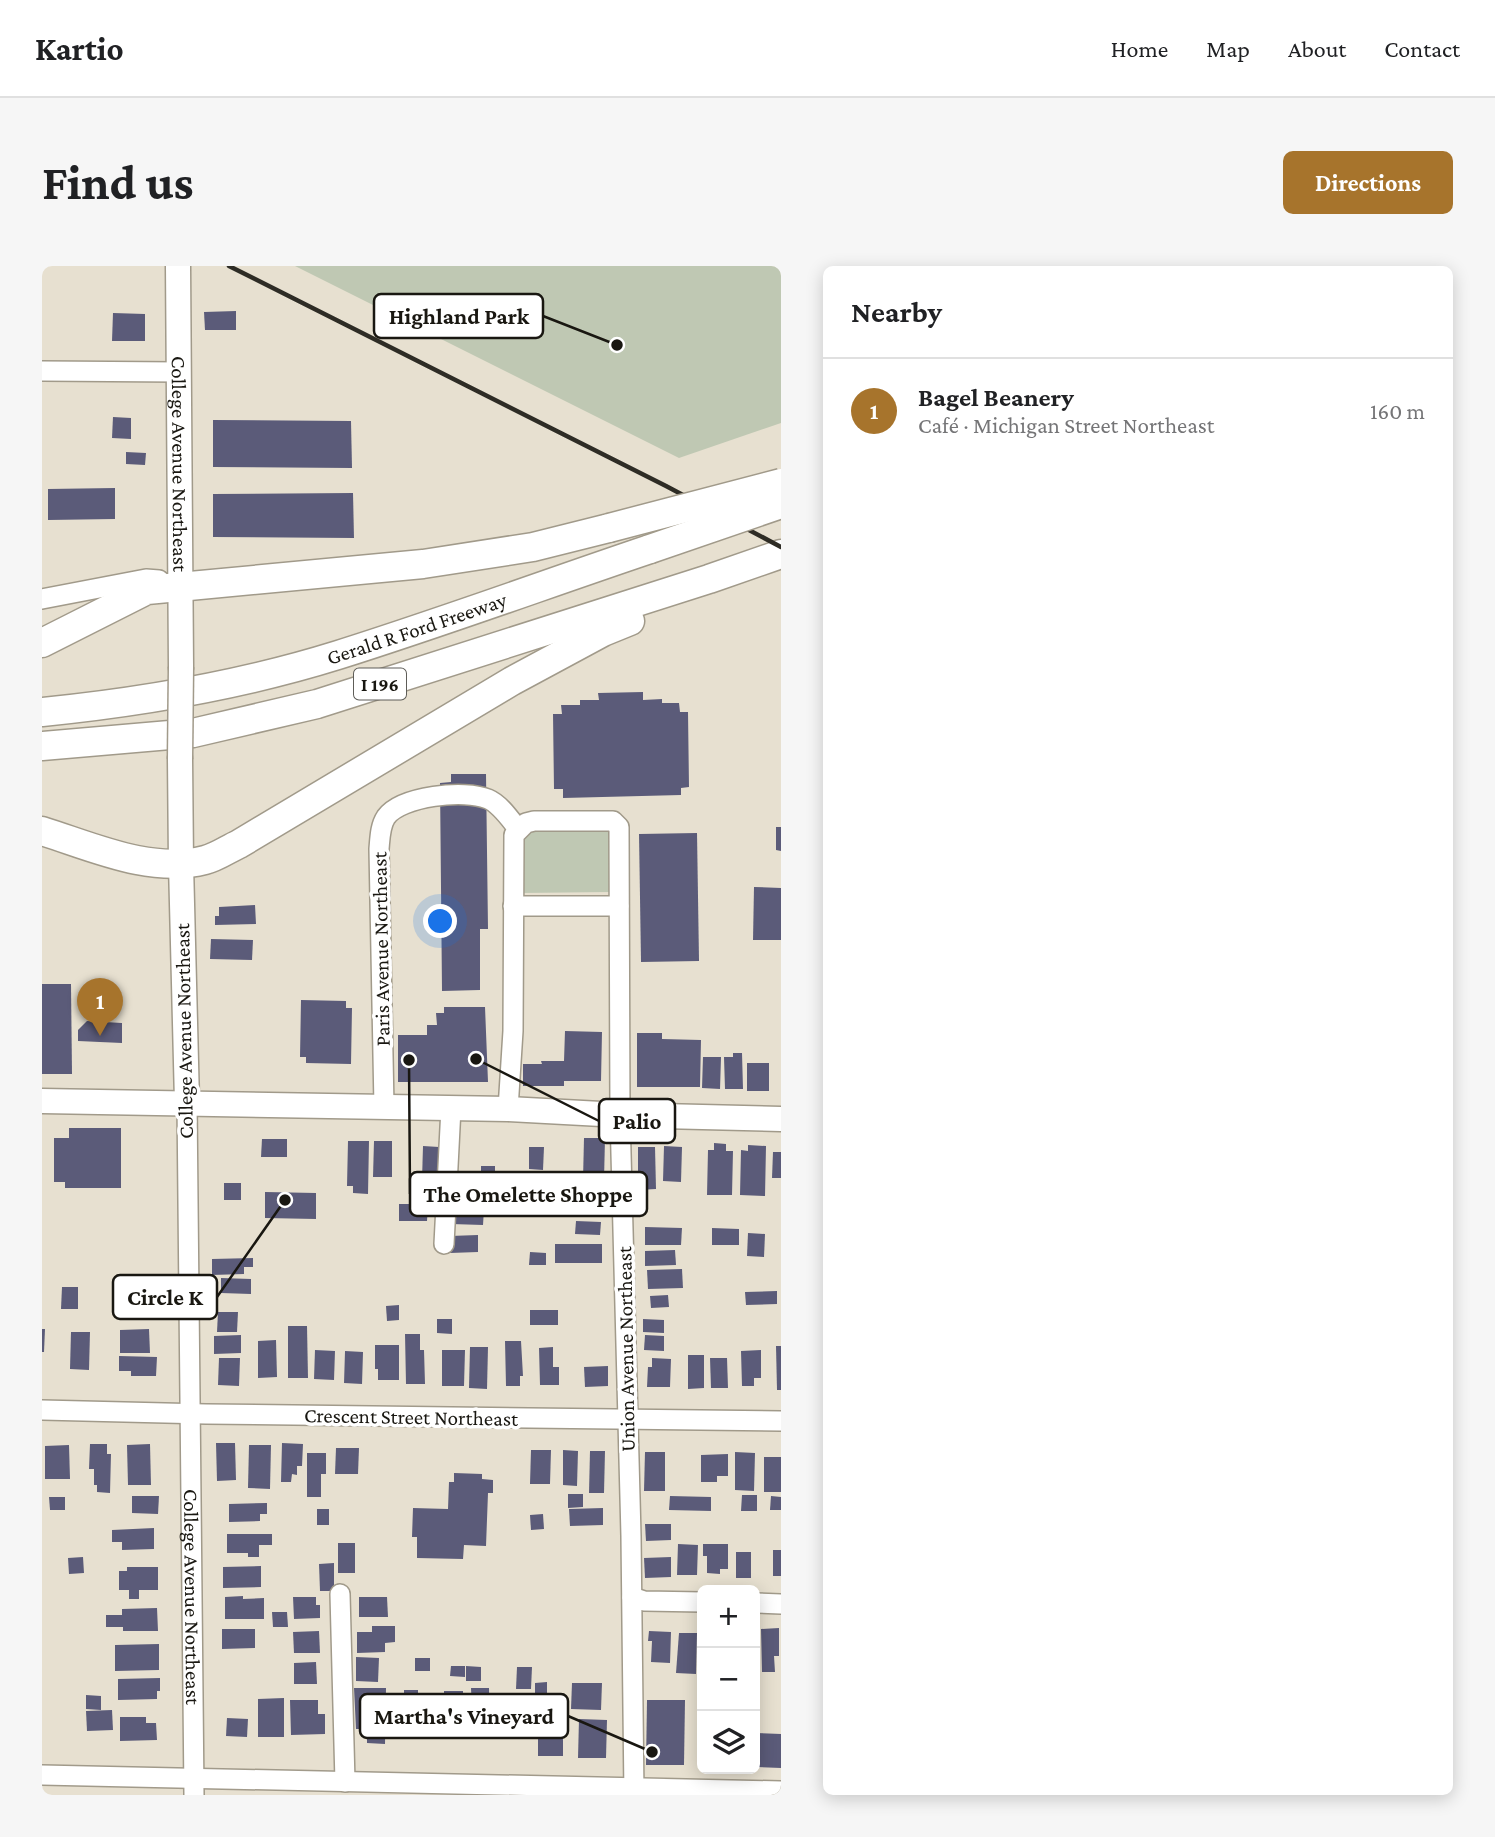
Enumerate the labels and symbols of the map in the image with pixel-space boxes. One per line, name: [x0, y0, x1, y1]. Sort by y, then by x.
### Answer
callout: Highland Park: [374, 294, 543, 338]
text: Highland Park: [389, 303, 530, 329]
street label: College Avenue Northeast: [167, 356, 192, 573]
street label: Gerald R Ford Freeway: [324, 587, 510, 670]
road number: I 196: [354, 668, 406, 700]
street label: Paris Avenue Northeast: [367, 850, 395, 1047]
your location: [423, 904, 457, 938]
street label: College Avenue Northeast: [170, 922, 198, 1139]
pin: 1: [77, 978, 123, 1036]
callout: Palio: [599, 1099, 675, 1143]
text: Palio: [613, 1108, 662, 1134]
callout: The Omelette Shoppe: [410, 1172, 647, 1216]
text: The Omelette Shoppe: [423, 1181, 633, 1207]
street label: Union Avenue Northeast: [612, 1245, 640, 1452]
callout: Circle K: [113, 1275, 217, 1319]
text: Circle K: [127, 1284, 203, 1310]
street label: Crescent Street Northeast: [304, 1403, 519, 1431]
street label: College Avenue Northeast: [179, 1489, 205, 1706]
callout: Martha's Vineyard: [360, 1694, 568, 1738]
text: Martha's Vineyard: [374, 1703, 555, 1729]

